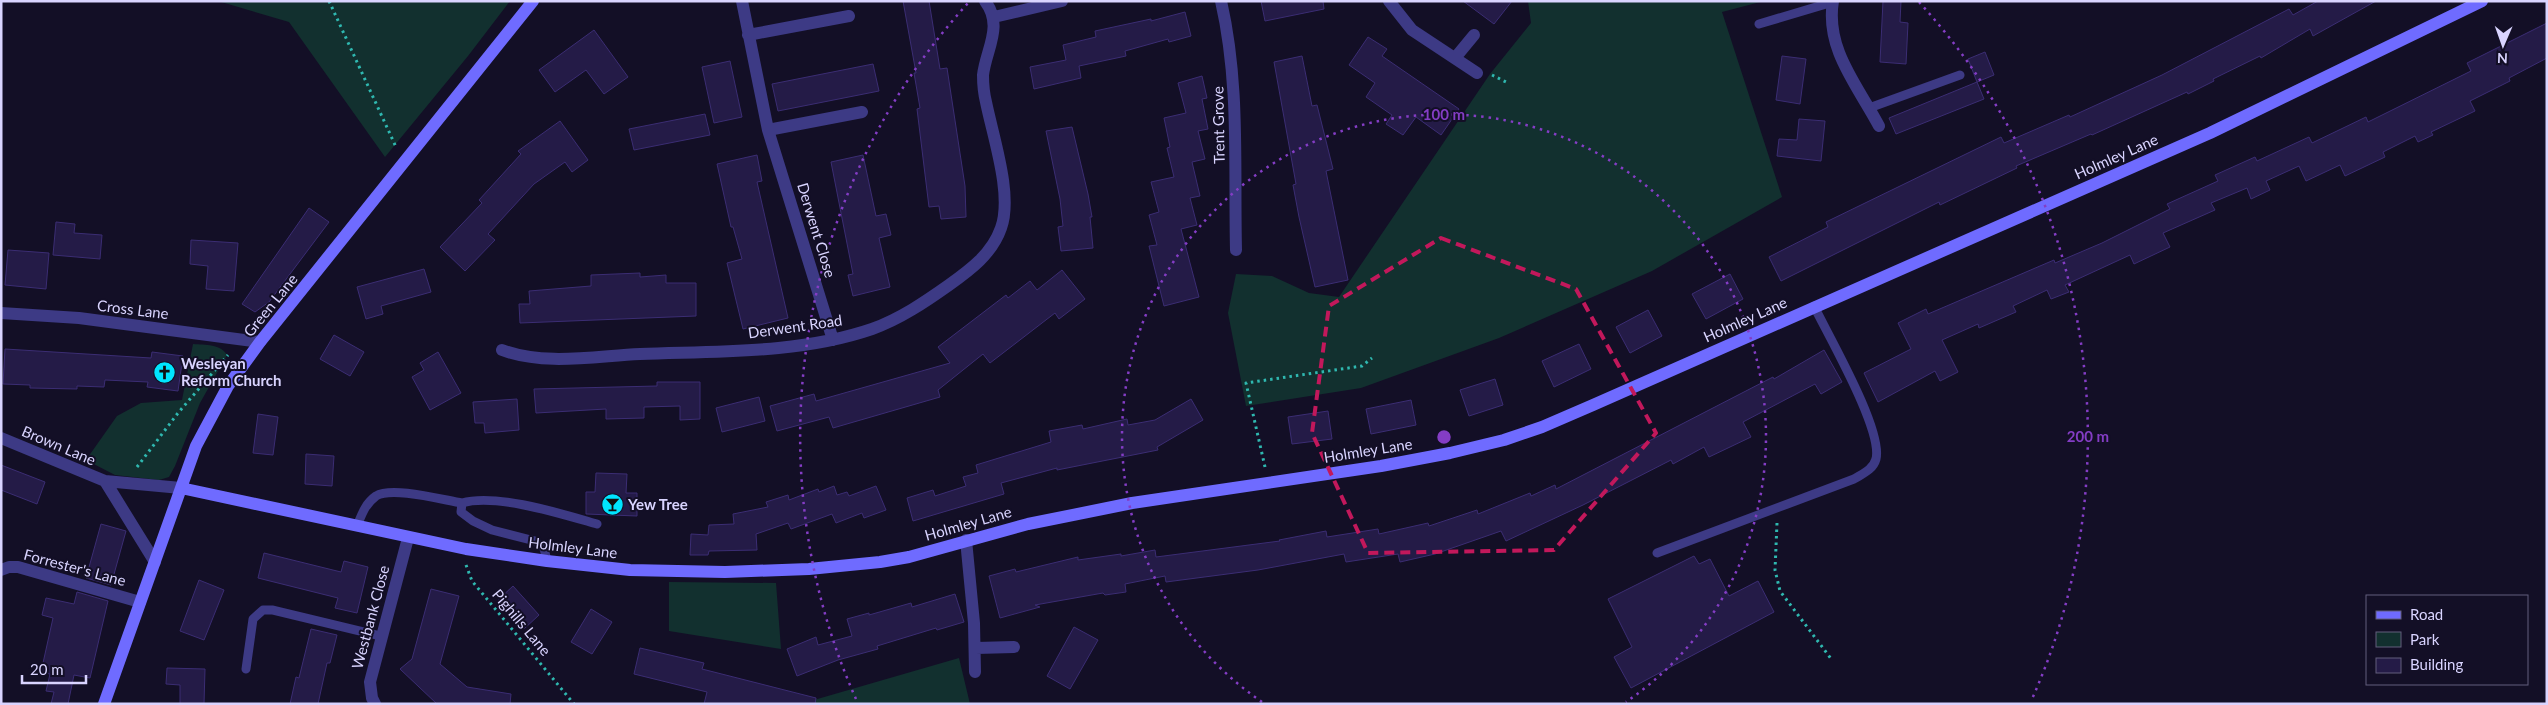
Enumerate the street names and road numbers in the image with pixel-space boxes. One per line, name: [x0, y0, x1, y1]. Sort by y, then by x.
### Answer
street label: Trent Grove: [1208, 86, 1228, 164]
street label: Holmley Lane: [2071, 130, 2161, 182]
street label: Derwent Close: [794, 180, 840, 280]
street label: Green Lane: [239, 270, 301, 340]
street label: Holmley Lane: [1700, 293, 1790, 345]
street label: Cross Lane: [96, 296, 170, 322]
street label: Derwent Road: [747, 310, 843, 342]
street label: Brown Lane: [19, 421, 99, 469]
street label: Holmley Lane: [1322, 434, 1414, 466]
street label: Holmley Lane: [922, 502, 1014, 544]
street label: Holmley Lane: [527, 533, 619, 561]
street label: Forrester's Lane: [22, 545, 128, 589]
street label: Westbank Close: [348, 563, 393, 671]
street label: Pighills Lane: [489, 585, 555, 659]

